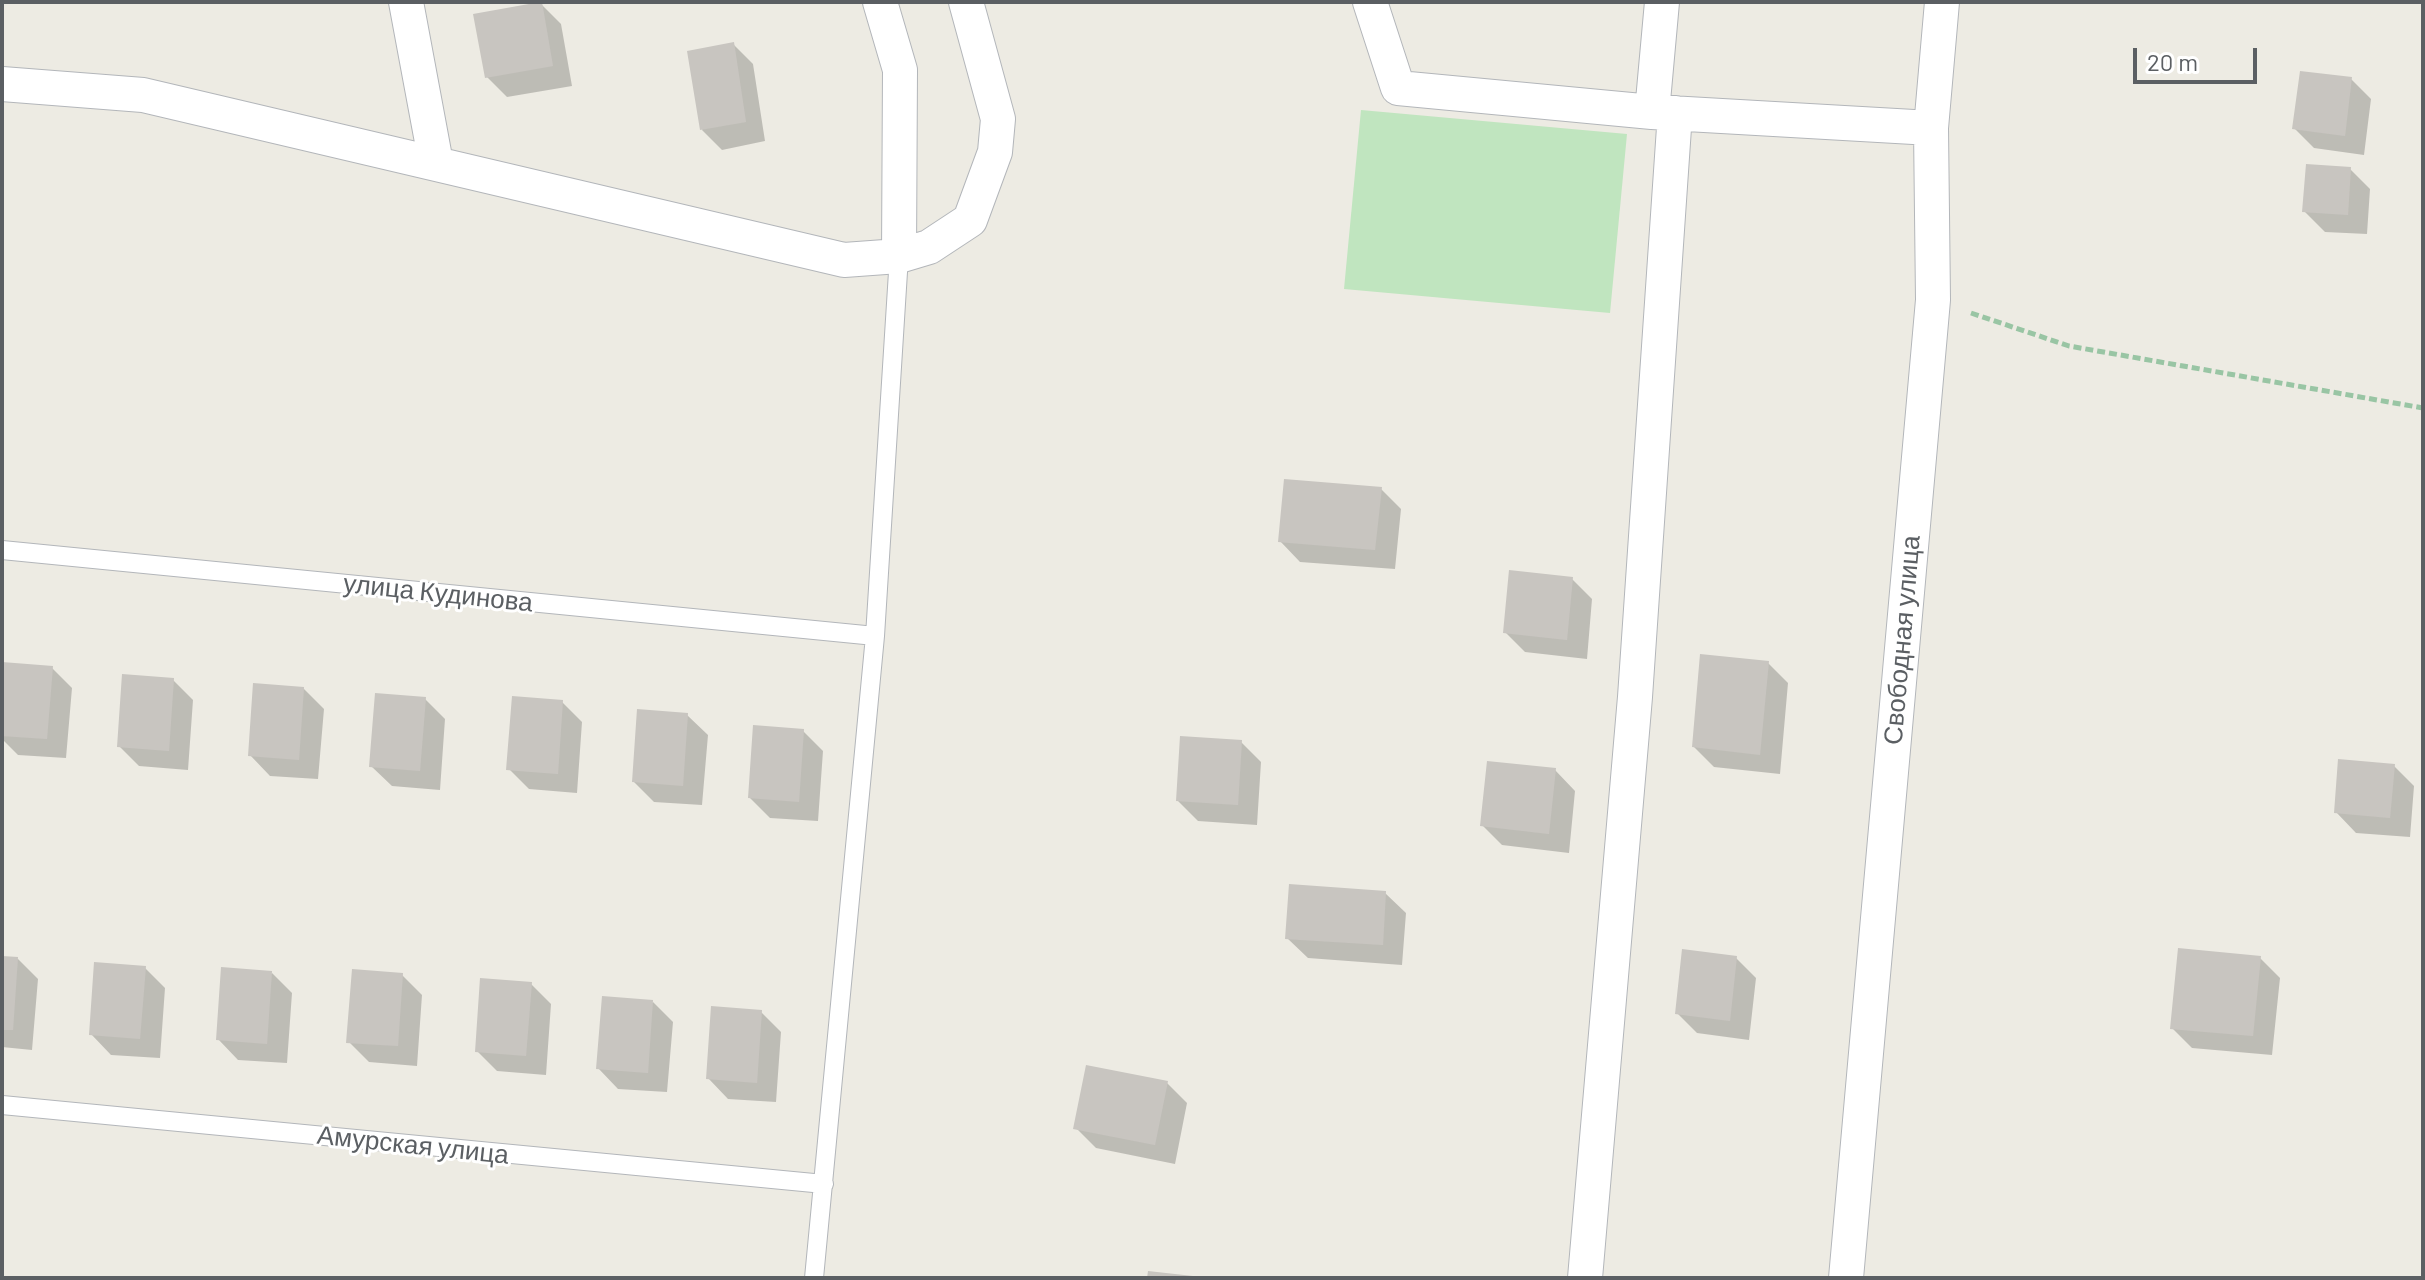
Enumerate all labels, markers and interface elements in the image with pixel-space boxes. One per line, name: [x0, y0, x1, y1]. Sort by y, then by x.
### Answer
scale bar: [2137, 32, 2261, 82]
text: 20 m: [2147, 47, 2198, 76]
street label: Свободная улица: [1877, 534, 1927, 746]
street label: улица Кудинова: [342, 568, 534, 618]
street label: Амурская улица: [315, 1119, 511, 1171]

